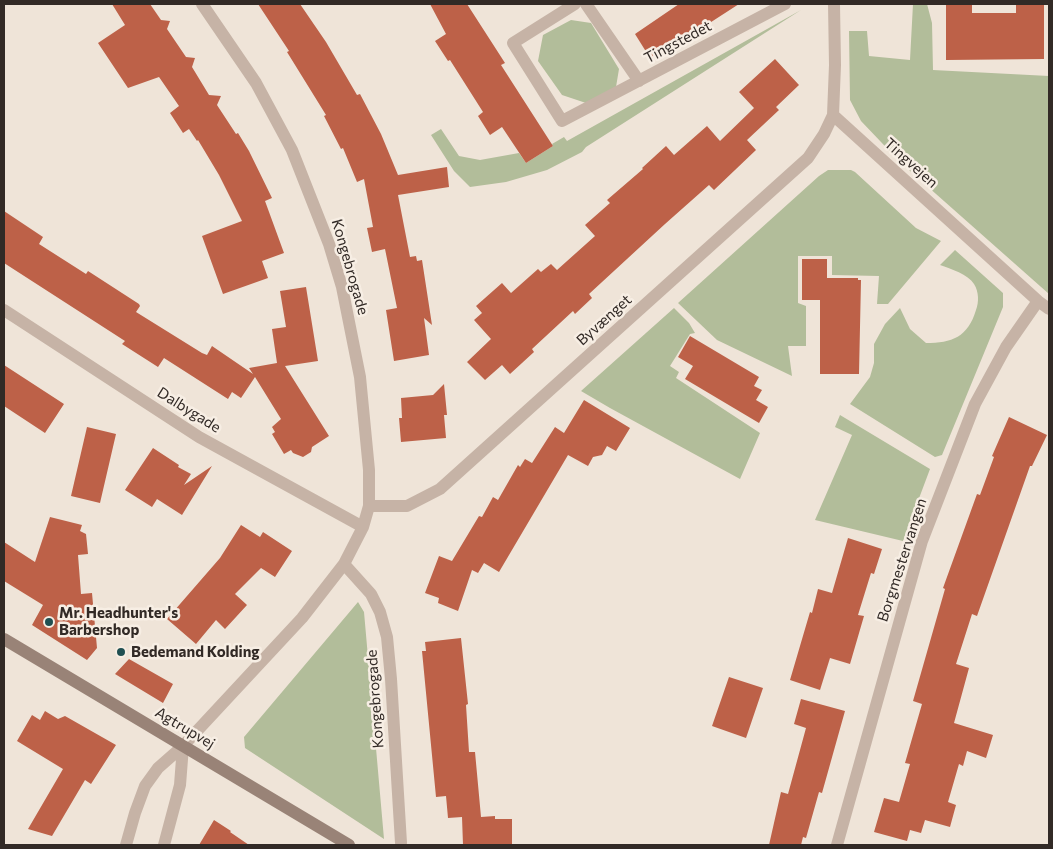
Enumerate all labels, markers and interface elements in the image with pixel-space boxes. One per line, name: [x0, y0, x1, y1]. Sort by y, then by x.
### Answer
street label: Tingstedet: [641, 17, 715, 67]
street label: Tingvejen: [881, 134, 941, 192]
street label: Kongebrogade: [328, 217, 372, 317]
street label: Byvænget: [573, 291, 635, 349]
street label: Dalbygade: [154, 383, 224, 437]
street label: Borgmestervangen: [874, 496, 930, 624]
place label: Mr. Headhunter's Barbershop: [59, 604, 178, 639]
marker: Mr. Headhunter's Barbershop: [43, 616, 55, 628]
place label: Bedemand Kolding: [131, 643, 260, 661]
marker: Bedemand Kolding: [115, 646, 127, 658]
street label: Kongebrogade: [363, 649, 387, 749]
street label: Agtrupvej: [152, 703, 218, 753]

